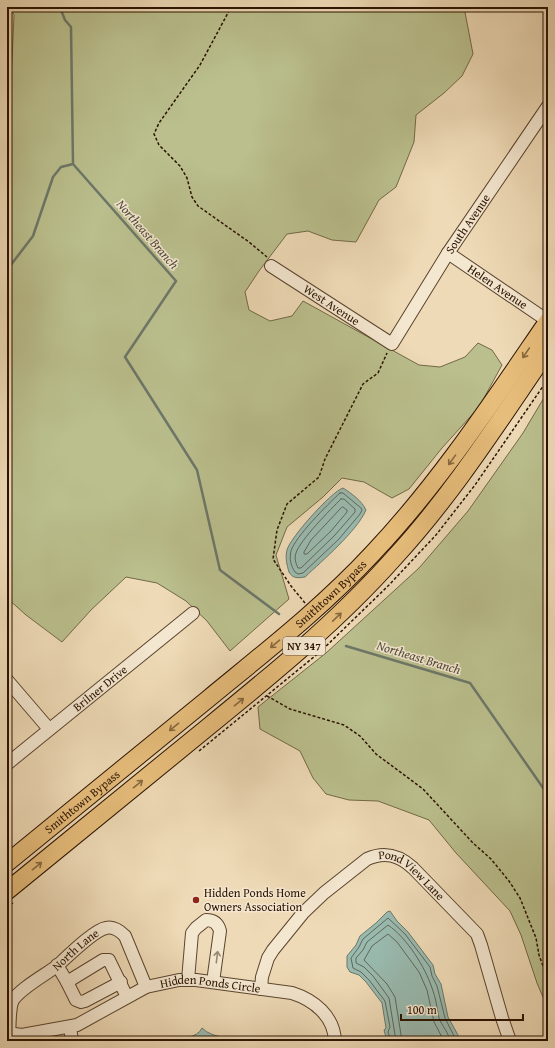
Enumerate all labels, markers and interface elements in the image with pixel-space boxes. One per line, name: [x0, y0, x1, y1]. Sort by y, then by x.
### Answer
street label: South Avenue: [441, 190, 494, 257]
water label: Northeast Branch: [112, 195, 184, 274]
street label: Helen Avenue: [465, 260, 531, 313]
street label: West Avenue: [300, 280, 364, 329]
one-way arrow: [522, 348, 530, 359]
one-way arrow: [447, 454, 456, 465]
street label: Smithtown Bypass: [291, 556, 370, 632]
one-way arrow: [332, 612, 342, 622]
water label: Northeast Branch: [375, 636, 464, 679]
road number: NY 347: [283, 637, 325, 655]
one-way arrow: [269, 640, 280, 649]
street label: Brilner Drive: [69, 661, 131, 715]
one-way arrow: [233, 697, 244, 706]
one-way arrow: [169, 722, 180, 731]
street label: Smithtown Bypass: [41, 765, 123, 837]
one-way arrow: [132, 780, 143, 788]
street label: Pond View Lane: [378, 846, 449, 904]
one-way arrow: [32, 862, 43, 871]
place label: Hidden Ponds Home Owners Association: [204, 884, 306, 915]
marker: Hidden Ponds Home Owners Association: [191, 895, 201, 905]
street label: North Lane: [48, 924, 102, 974]
one-way arrow: [213, 951, 221, 964]
street label: Hidden Ponds Circle: [158, 971, 262, 997]
scale bar: [401, 996, 523, 1022]
text: 100 m: [407, 1001, 437, 1018]

